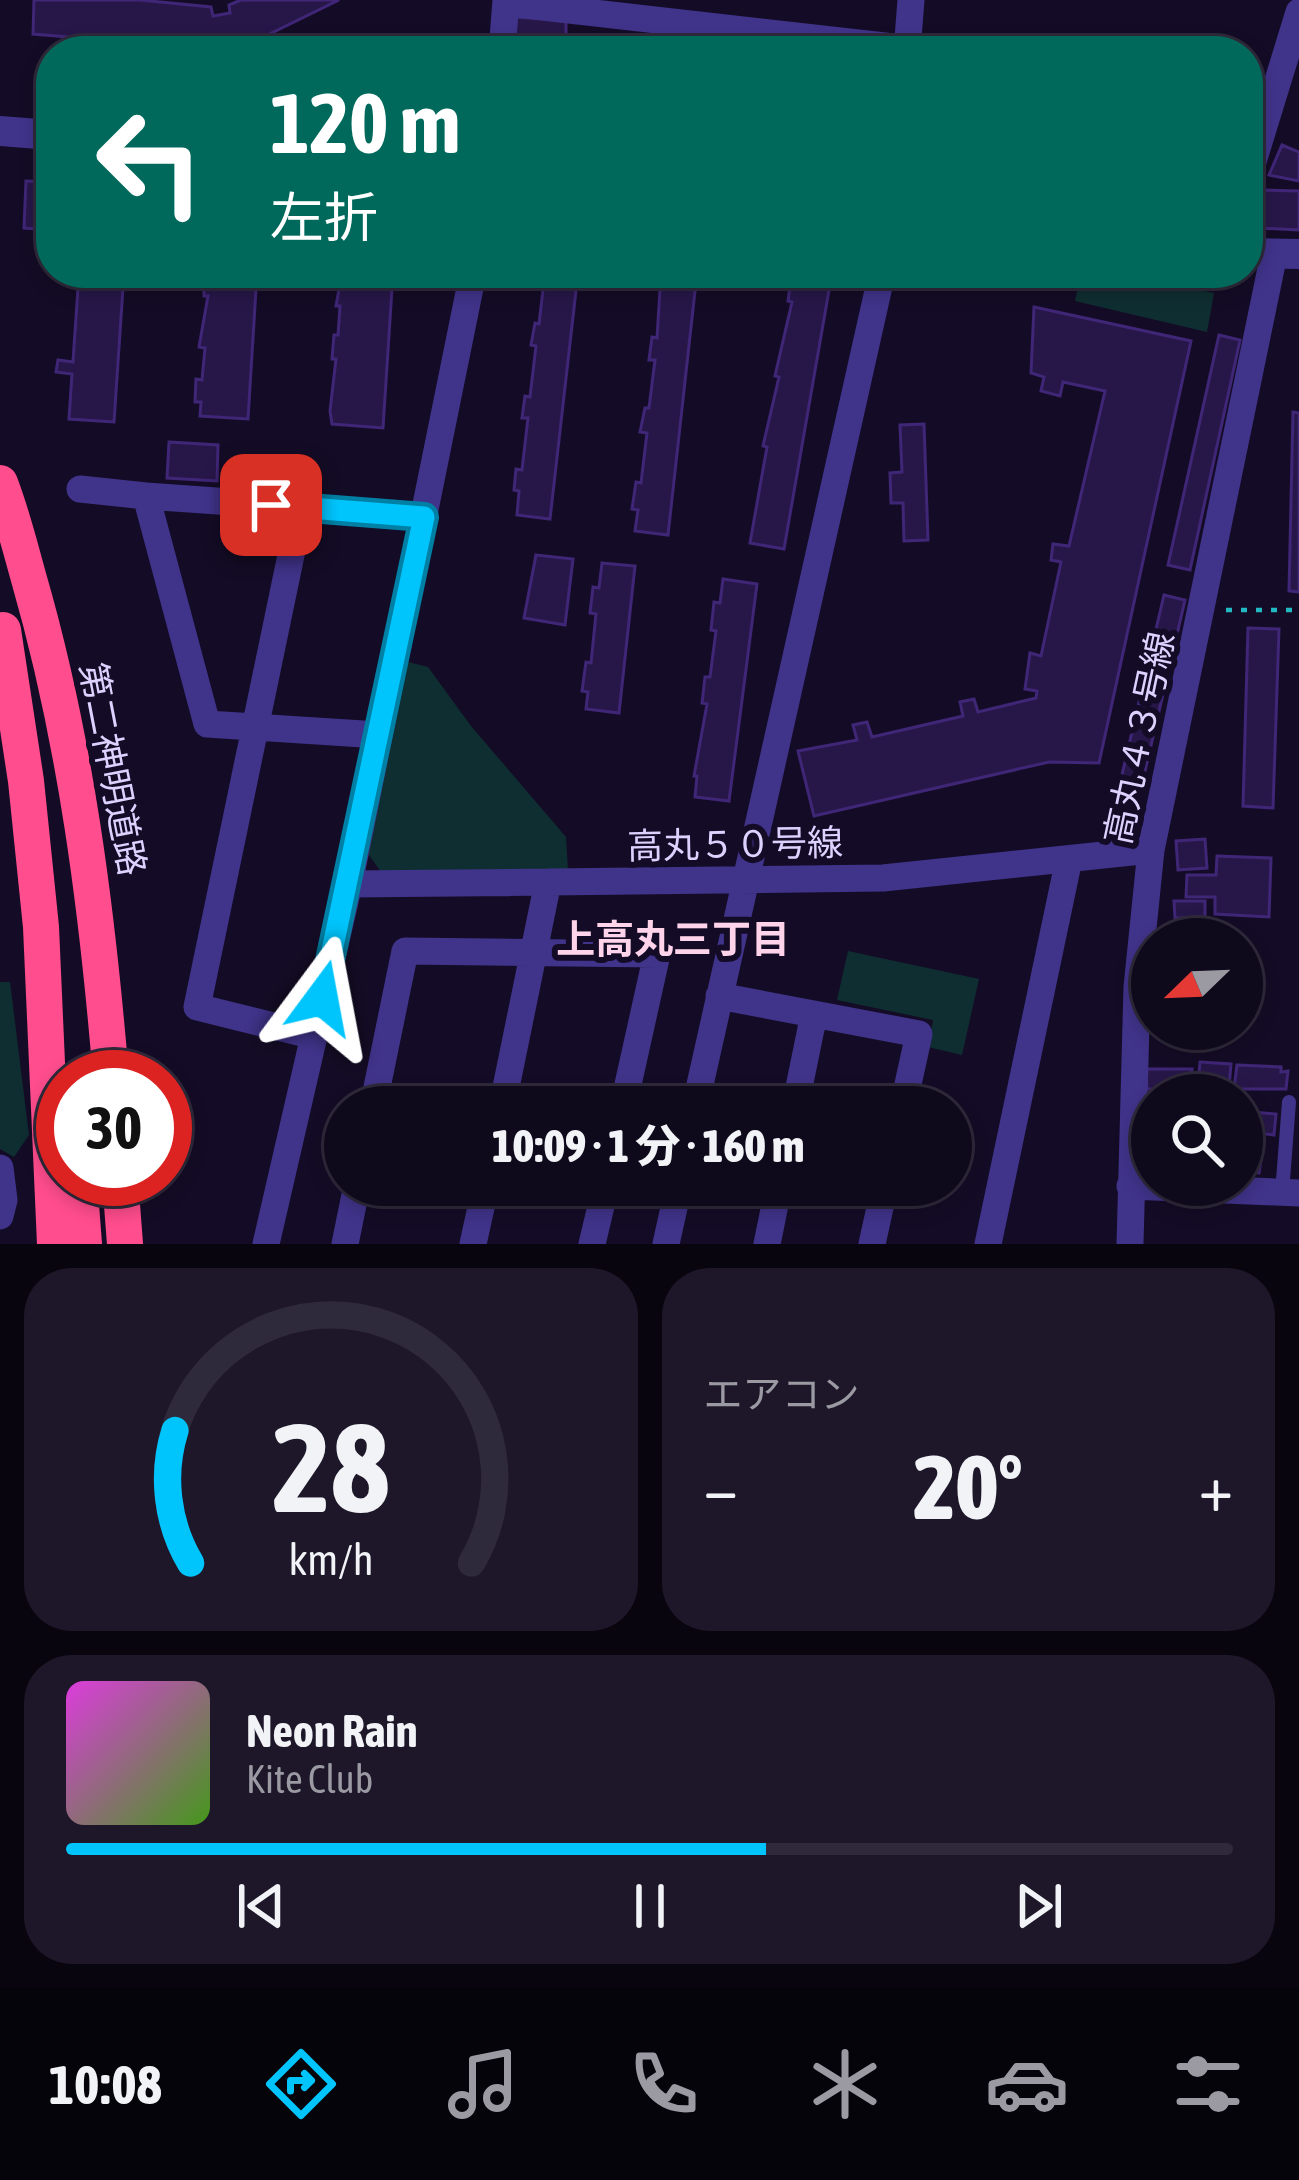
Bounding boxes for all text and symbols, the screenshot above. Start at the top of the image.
text: 120 m [270,75,460,171]
icon: left [72,84,228,240]
text: 左折 [270,187,378,248]
pin [220,454,322,556]
icon: arrive [238,472,304,538]
street label: 高丸４３号線 [1096,628,1182,848]
street label: 第二神明道路 [72,659,154,879]
street label: 高丸５０号線 [627,821,843,867]
district label: 上高丸三丁目 [556,917,790,961]
north arrow [1131,918,1263,1050]
map controls [1131,918,1263,1206]
position arrow [259,935,385,1061]
speed limit sign: 30 [36,1050,192,1206]
button: search [1131,1074,1263,1206]
text: 10:09 · 1 分 · 160 m [492,1120,804,1172]
text: エアコン [704,1372,860,1416]
text: 28 [272,1395,389,1538]
text: 20° [914,1435,1023,1538]
text: − [704,1449,738,1525]
text: + [1199,1449,1233,1525]
text: km/h [288,1534,373,1583]
text: Neon Rain [246,1705,418,1757]
text: Kite Club [246,1757,373,1801]
icon: previous [228,1873,294,1939]
icon: pause [617,1873,683,1939]
icon: next [1006,1873,1072,1939]
icon: directions [259,2042,343,2126]
icon: music [441,2042,525,2126]
icon: phone [622,2042,706,2126]
icon: climate [803,2042,887,2126]
icon: car [985,2042,1069,2126]
icon: filters [1166,2042,1250,2126]
text: 10:08 [49,2054,162,2115]

